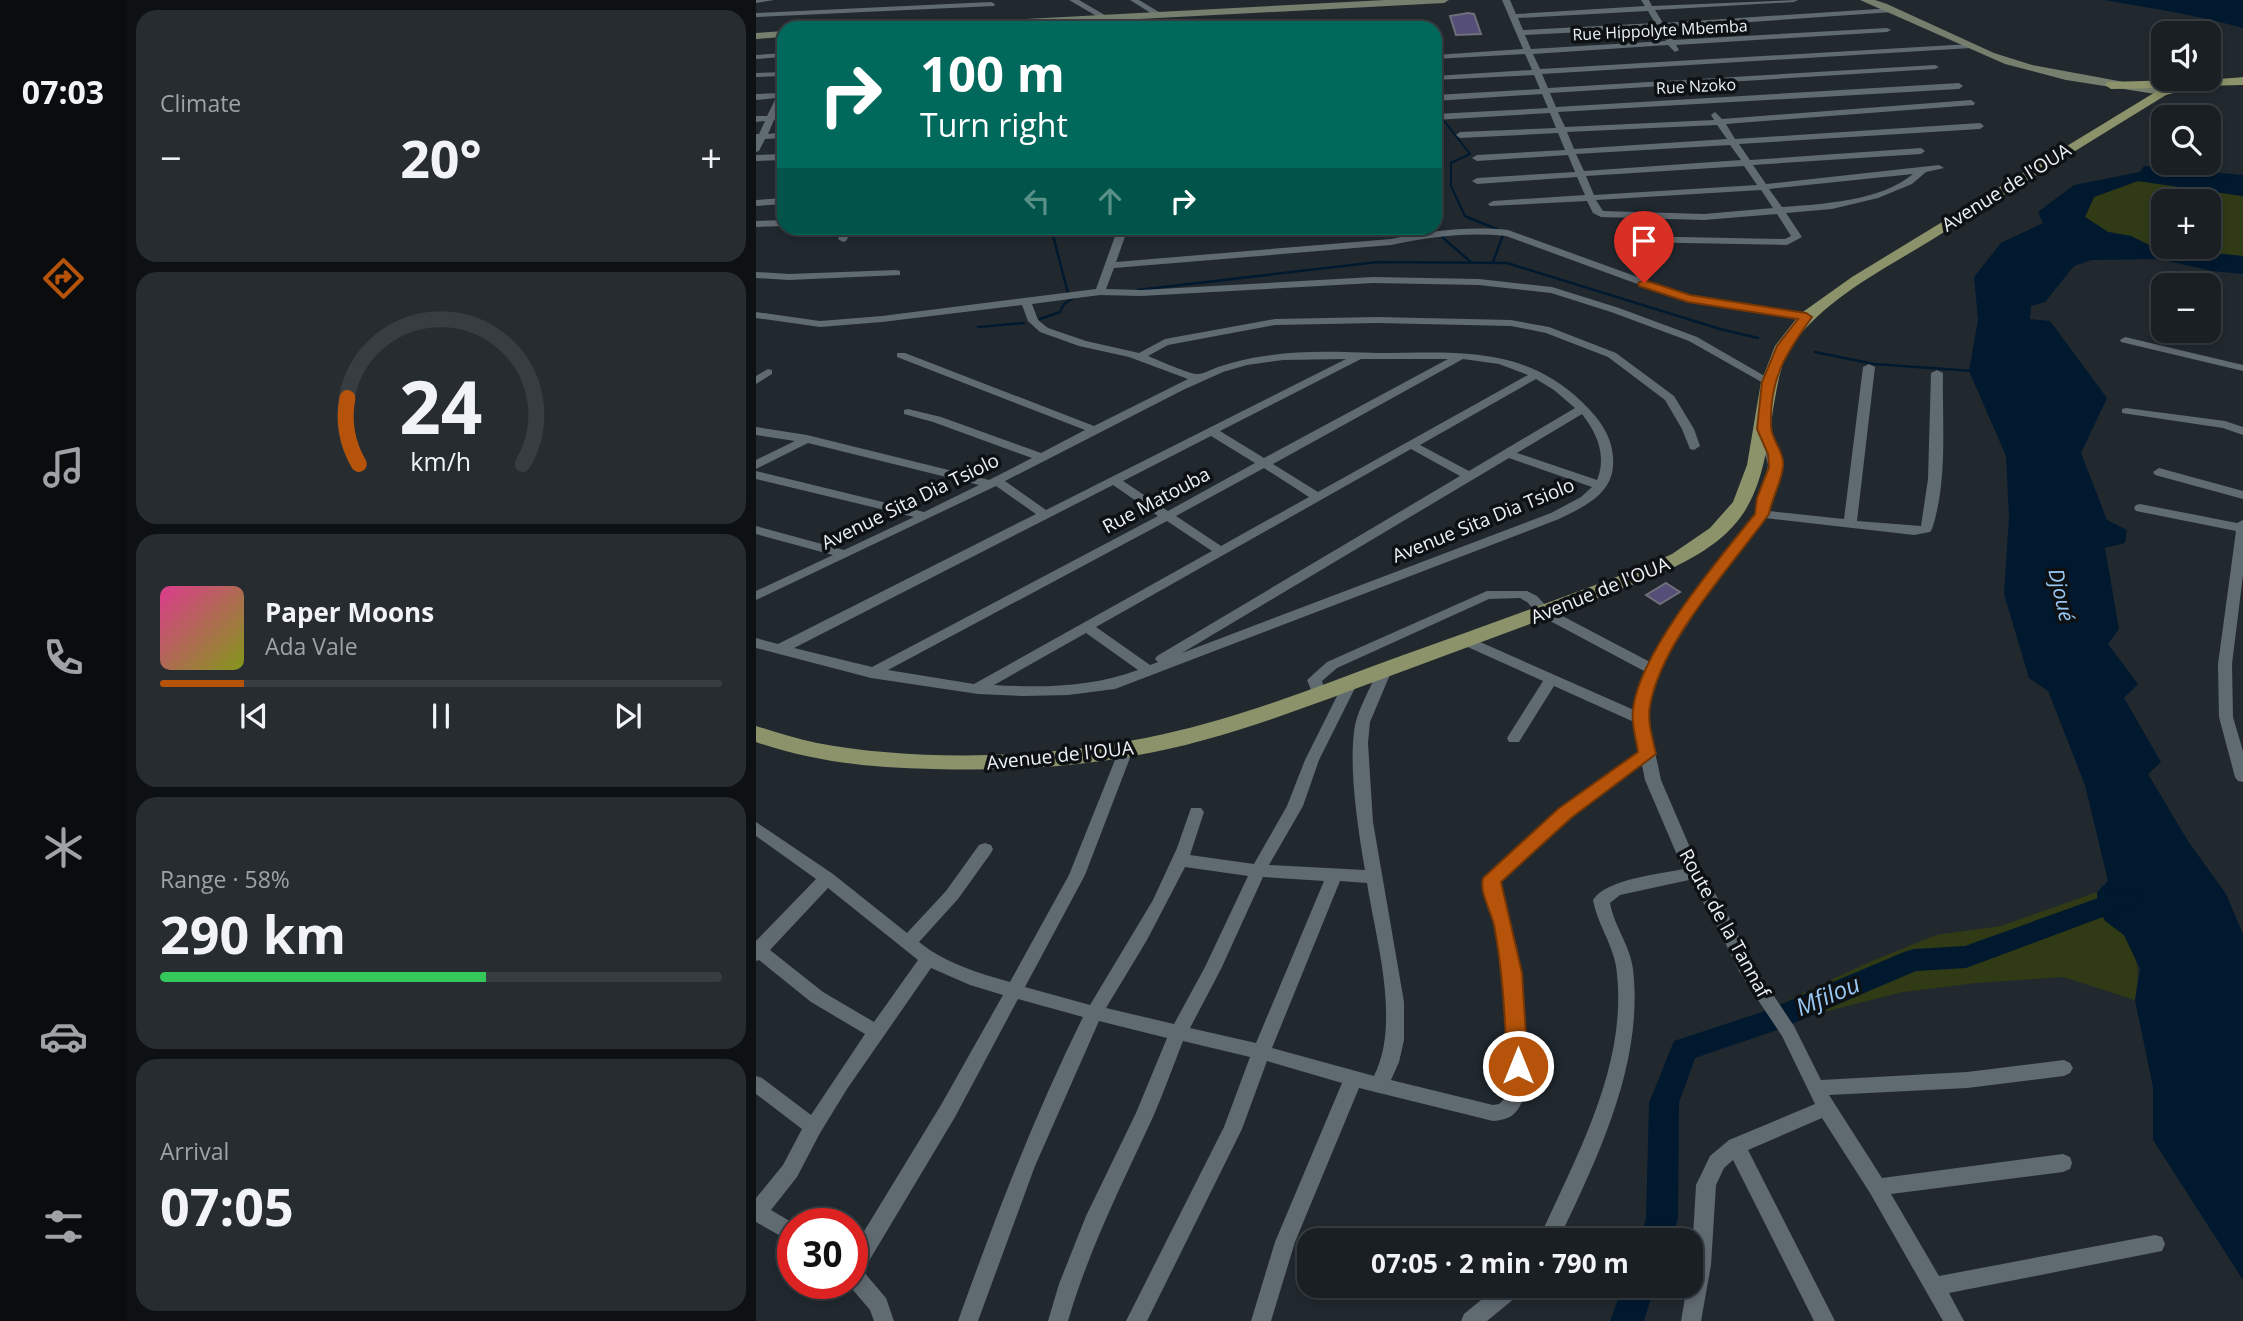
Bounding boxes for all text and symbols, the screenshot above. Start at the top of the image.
street label: Rue Hippolyte Mbemba [1572,14,1748,46]
map controls [2151,21,2221,343]
button: sound [2151,21,2221,91]
text: 100 m [920,40,1065,106]
icon: right [805,49,896,140]
text: 07:03 [22,70,104,113]
street label: Rue Nzoko [1655,73,1737,99]
text: Climate [160,87,241,119]
text: Turn right [920,103,1068,146]
button: search [2151,105,2221,175]
text: 20° [400,122,482,193]
text: − [160,131,182,183]
text: + [700,131,722,183]
street label: Avenue de l'OUA [1936,137,2076,237]
icon: left [1018,182,1056,220]
icon: ahead [1091,182,1129,220]
icon: right [1164,182,1202,220]
button: + [2151,189,2221,259]
pin [1614,211,1674,283]
icon: arrive [1625,222,1663,260]
icon: directions [39,254,88,303]
button: − [2151,273,2221,343]
text: 24 [399,357,483,456]
icon: music [39,443,88,492]
text: km/h [411,444,471,478]
street label: Avenue Sita Dia Tsiolo [817,447,1003,555]
street label: Rue Matouba [1098,461,1214,539]
street label: Avenue Sita Dia Tsiolo [1388,471,1578,569]
street label: Avenue de l'OUA [1527,550,1673,630]
water label: Djoué [2042,565,2082,625]
text: Paper Moons [265,594,434,630]
text: Ada Vale [265,630,358,662]
icon: phone [39,633,88,682]
icon: previous [235,697,273,735]
icon: pause [422,697,460,735]
icon: next [609,697,647,735]
street label: Avenue de l'OUA [985,734,1135,776]
icon: climate [39,823,88,872]
street label: Route de la Tannaf [1673,844,1777,1003]
text: Range · 58% [160,863,290,895]
text: 290 km [160,898,346,969]
water label: Mfilou [1790,966,1865,1023]
icon: car [39,1012,88,1061]
position arrow [1481,1029,1555,1103]
text: Arrival [160,1135,229,1167]
text: 07:05 [160,1170,294,1241]
icon: filters [39,1202,88,1251]
speed limit sign: 30 [777,1208,868,1299]
text: 07:05 · 2 min · 790 m [1371,1245,1629,1281]

